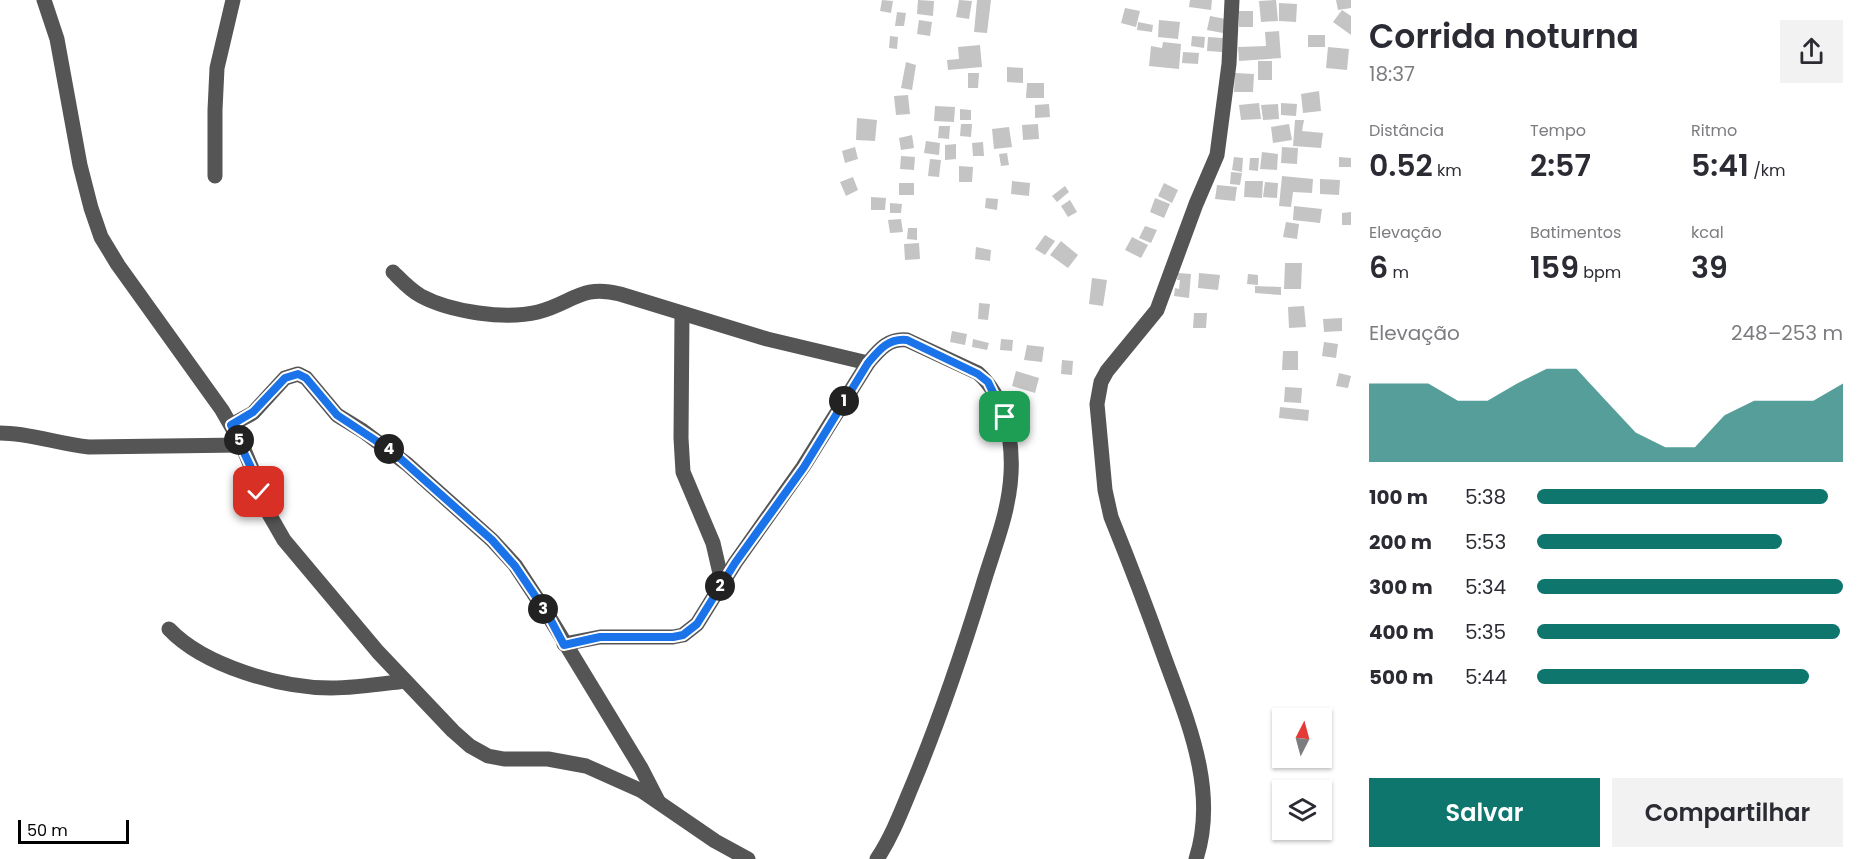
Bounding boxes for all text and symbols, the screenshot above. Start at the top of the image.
text: Corrida noturna [1369,13,1639,60]
button: share [1780,20,1843,83]
text: 18:37 [1369,60,1415,88]
text: Distância [1369,119,1444,142]
text: Tempo [1530,119,1586,142]
text: Ritmo [1691,119,1737,142]
text: 0.52 [1369,144,1433,187]
text: 2:57 [1530,144,1591,187]
text: 5:41 [1691,144,1749,187]
text: km [1433,159,1462,182]
text: /km [1749,159,1786,182]
text: Elevação [1369,221,1442,244]
text: Batimentos [1530,221,1621,244]
text: kcal [1691,221,1724,244]
text: 6 [1369,246,1388,289]
text: 159 [1530,246,1579,289]
text: 39 [1691,246,1728,289]
text: m [1388,261,1409,284]
text: bpm [1579,261,1621,284]
text: Elevação [1369,319,1460,347]
text: 248–253 m [1731,319,1843,347]
pin: 1 [829,386,859,416]
text: 1 [841,389,847,412]
pin [979,391,1030,442]
icon: arrive [988,400,1021,433]
pin: 5 [224,425,254,455]
text: 5 [234,428,244,451]
pin: 4 [374,434,404,464]
text: 4 [384,437,394,460]
pin [233,466,284,517]
icon: check [242,475,275,508]
text: 100 m [1369,483,1428,511]
text: 5:38 [1465,483,1506,511]
text: 200 m [1369,528,1432,556]
text: 5:53 [1465,528,1506,556]
pin: 2 [705,571,735,601]
text: 300 m [1369,573,1433,601]
text: 5:34 [1465,573,1506,601]
text: 2 [715,574,725,597]
pin: 3 [528,594,558,624]
text: 3 [538,597,548,620]
text: 400 m [1369,618,1434,646]
text: 5:35 [1465,618,1506,646]
text: 500 m [1369,663,1434,691]
text: 5:44 [1465,663,1507,691]
north arrow [1272,708,1332,768]
map controls [1272,708,1332,840]
button: Salvar [1369,778,1600,847]
button: Compartilhar [1612,778,1843,847]
button: layers [1272,780,1332,840]
scale bar [18,817,129,844]
text: 50 m [27,819,68,842]

